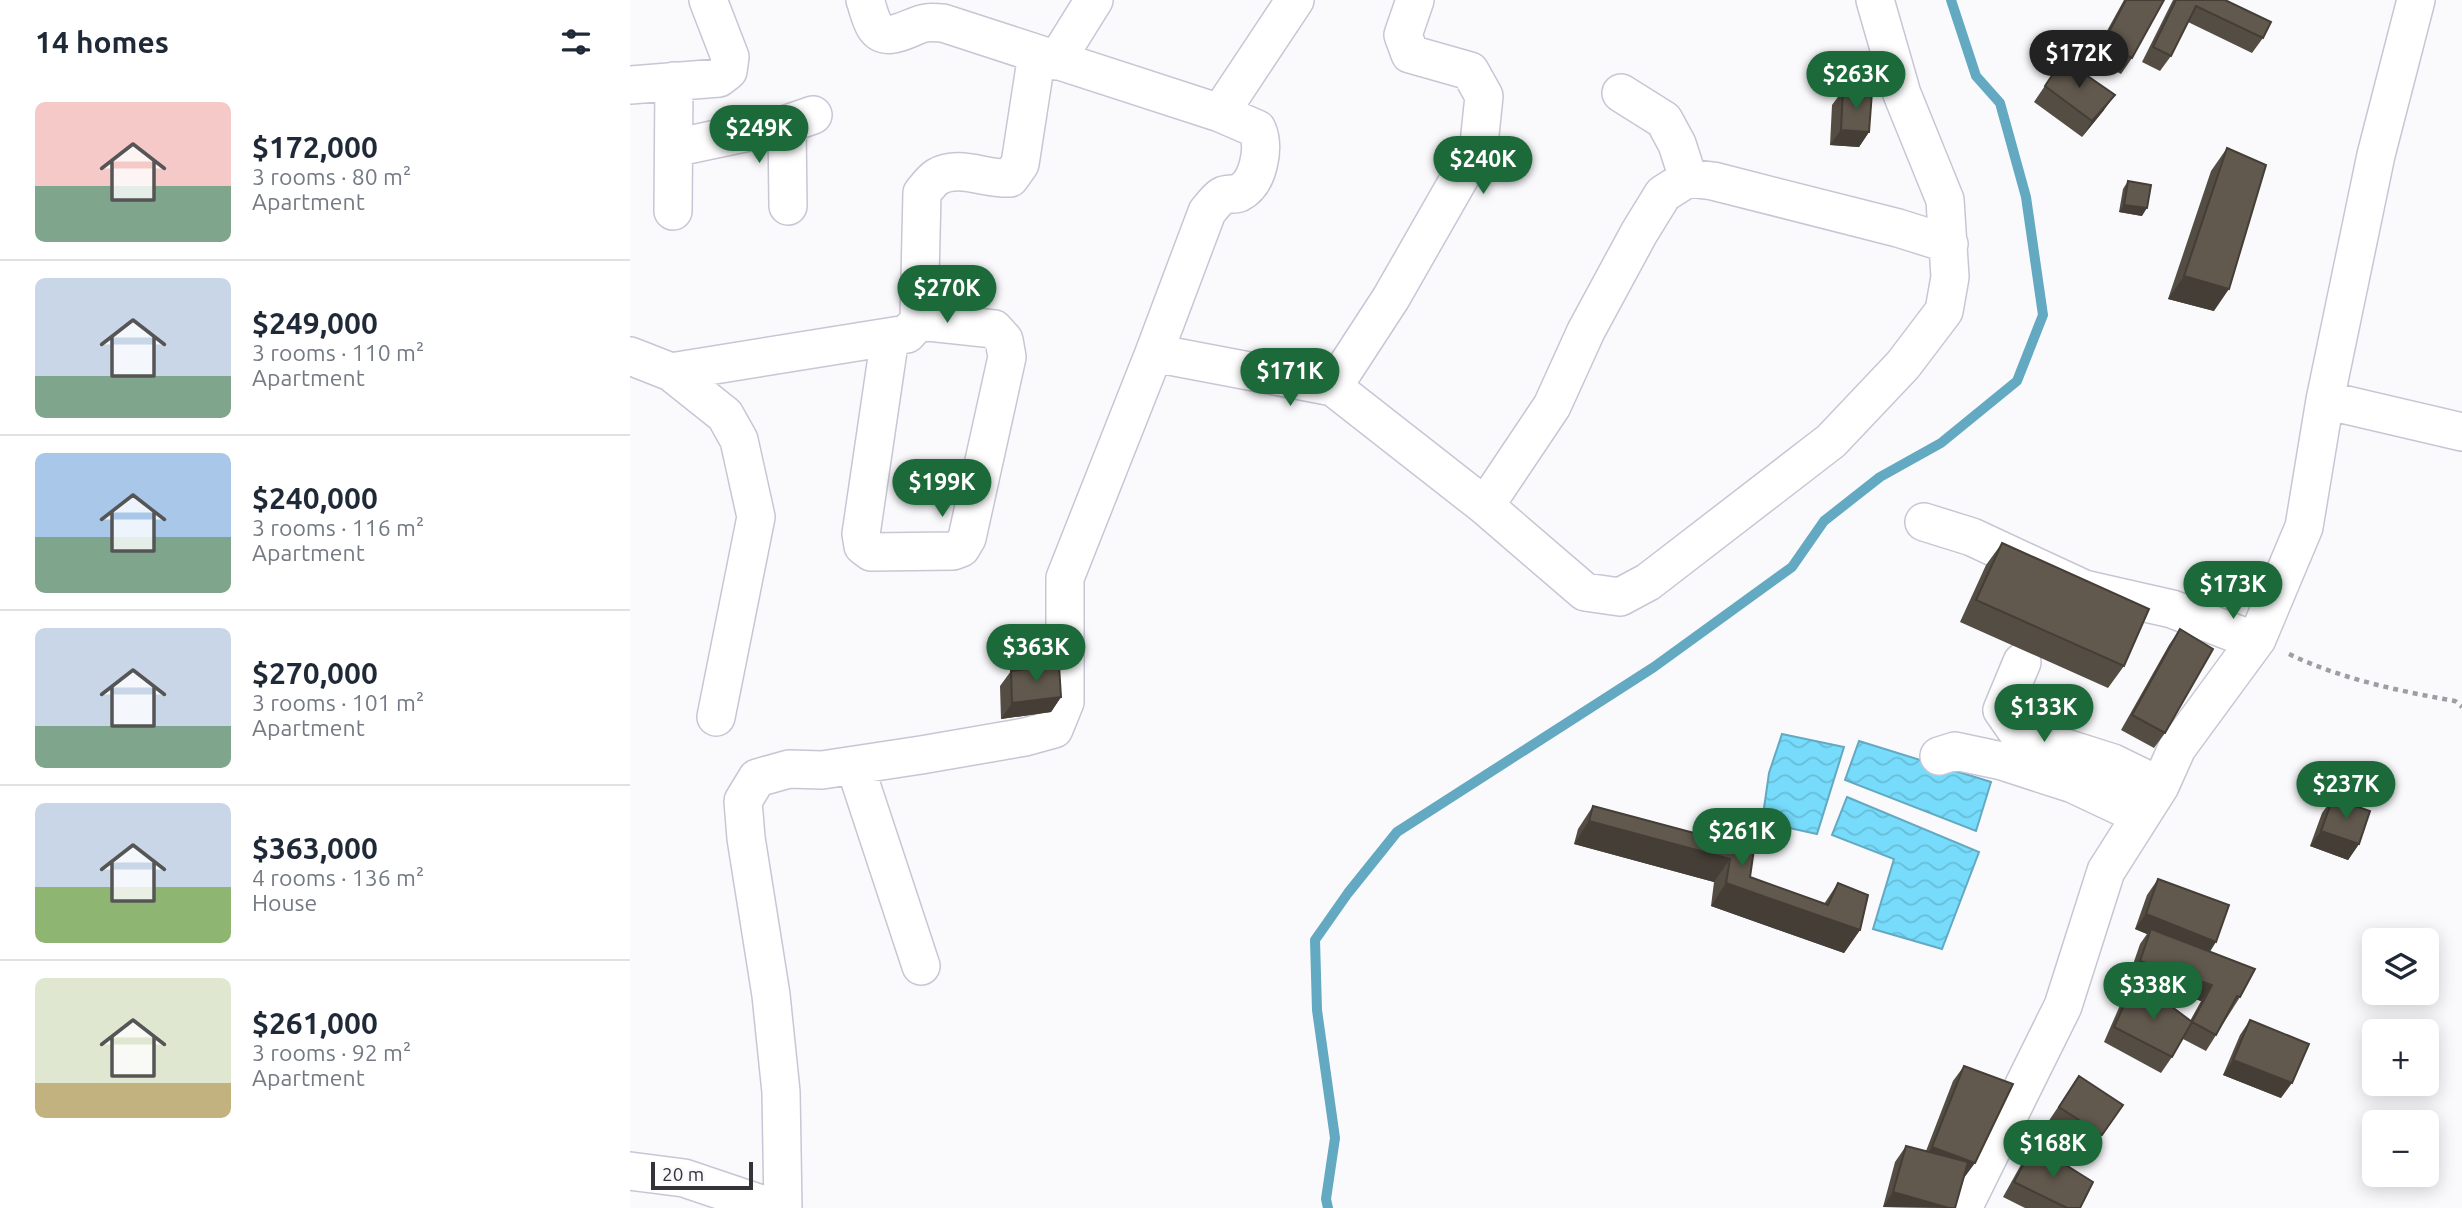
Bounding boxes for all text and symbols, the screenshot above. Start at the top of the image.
icon: filters [557,23,595,61]
text: 14 homes [35,25,169,59]
pin: $172K [2030,31,2128,90]
text: $172K [2045,40,2113,65]
pin: $263K [1807,52,1905,111]
text: $263K [1822,61,1890,86]
pin: $249K [710,106,808,165]
text: $249K [725,115,793,140]
icon: home [91,130,175,214]
text: $172,000 [252,130,378,164]
pin: $240K [1434,136,1532,196]
text: $240K [1449,146,1517,171]
text: 3 rooms · 80 m² [252,164,411,189]
text: Apartment [252,189,365,214]
pin: $270K [898,266,996,325]
text: $270K [913,275,981,300]
icon: home [91,306,175,390]
text: $249,000 [252,306,378,340]
text: 3 rooms · 110 m² [252,340,424,365]
pin: $171K [1241,348,1339,408]
text: $171K [1256,358,1324,383]
text: Apartment [252,365,365,390]
pin: $199K [893,460,991,519]
text: $199K [908,469,976,494]
icon: home [91,481,175,565]
text: $240,000 [252,481,378,515]
text: 3 rooms · 116 m² [252,515,424,540]
text: Apartment [252,540,365,565]
pin: $173K [2184,562,2282,621]
text: $173K [2199,571,2267,596]
pin: $363K [987,624,1085,684]
text: $363K [1002,634,1070,659]
icon: home [91,656,175,740]
text: $270,000 [252,656,378,690]
pin: $133K [1995,684,2093,744]
text: 3 rooms · 101 m² [252,690,424,715]
text: $133K [2010,694,2078,719]
text: Apartment [252,715,365,740]
pin: $237K [2297,762,2395,821]
text: $237K [2312,771,2380,796]
pin: $261K [1693,808,1791,868]
text: $261K [1708,818,1776,843]
icon: home [91,831,175,915]
text: $363,000 [252,831,378,865]
text: 4 rooms · 136 m² [252,865,424,890]
text: House [252,890,317,915]
map controls [2362,928,2439,1187]
button: layers [2362,928,2439,1005]
pin: $338K [2104,962,2202,1022]
text: $338K [2119,972,2187,997]
icon: home [91,1006,175,1090]
text: $261,000 [252,1006,378,1040]
button: + [2362,1019,2439,1096]
text: 3 rooms · 92 m² [252,1040,411,1065]
text: Apartment [252,1065,365,1090]
button: − [2362,1110,2439,1187]
pin: $168K [2004,1120,2102,1180]
text: $168K [2019,1130,2087,1155]
scale bar [651,1159,752,1191]
text: 20 m [662,1163,704,1185]

